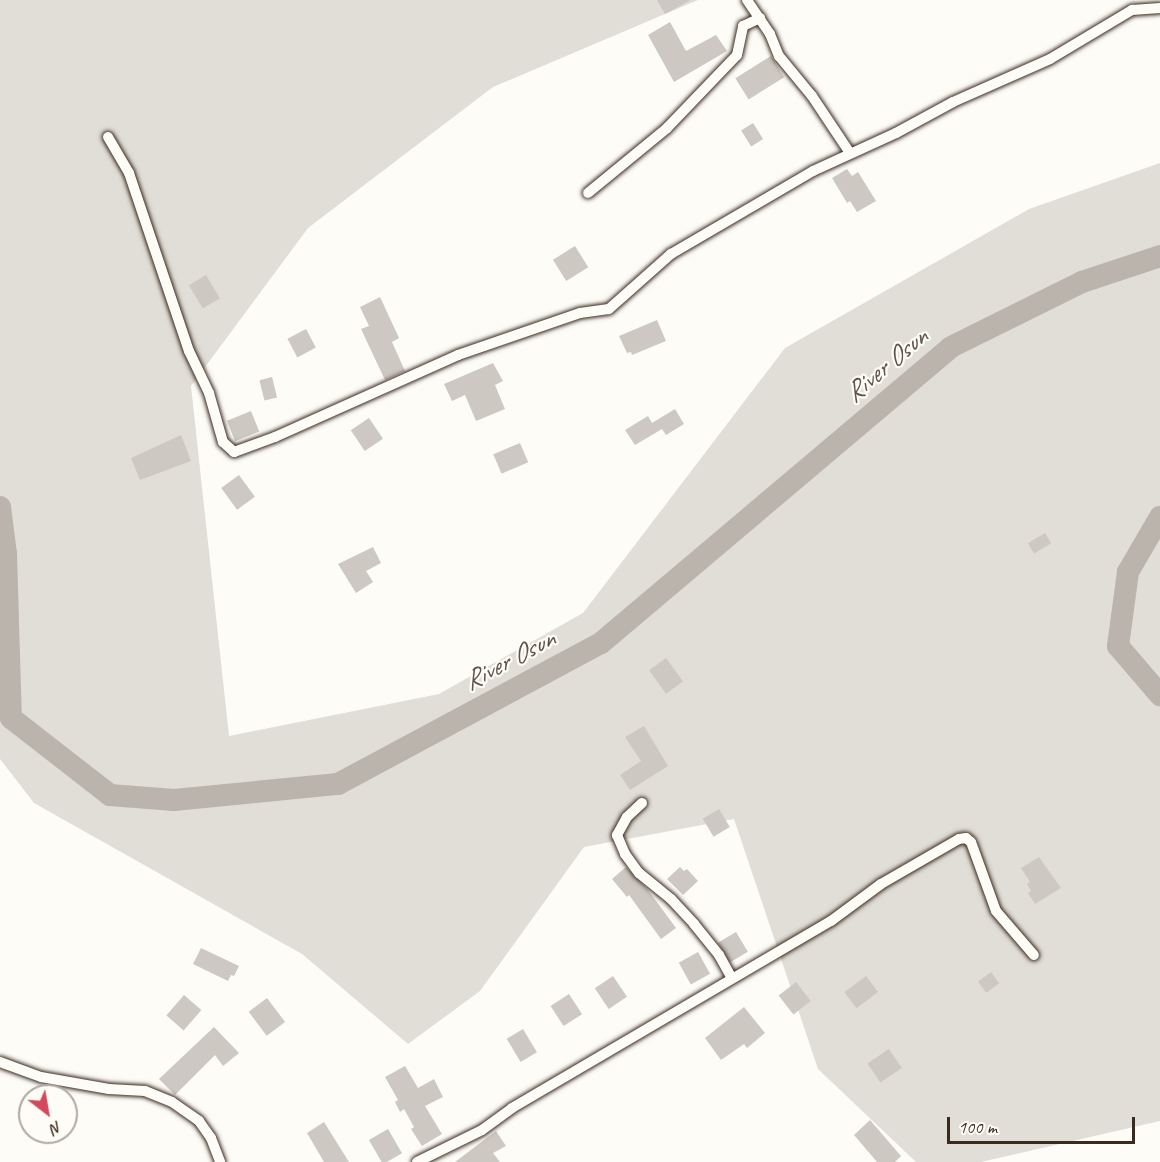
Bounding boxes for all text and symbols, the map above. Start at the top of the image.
water label: River Osun [838,321,934,409]
water label: River Osun [458,623,560,697]
north arrow [18,1084,78,1144]
scale bar [950,1105,1138,1143]
text: 100 m [958,1116,997,1138]
text: N [47,1117,66,1139]

